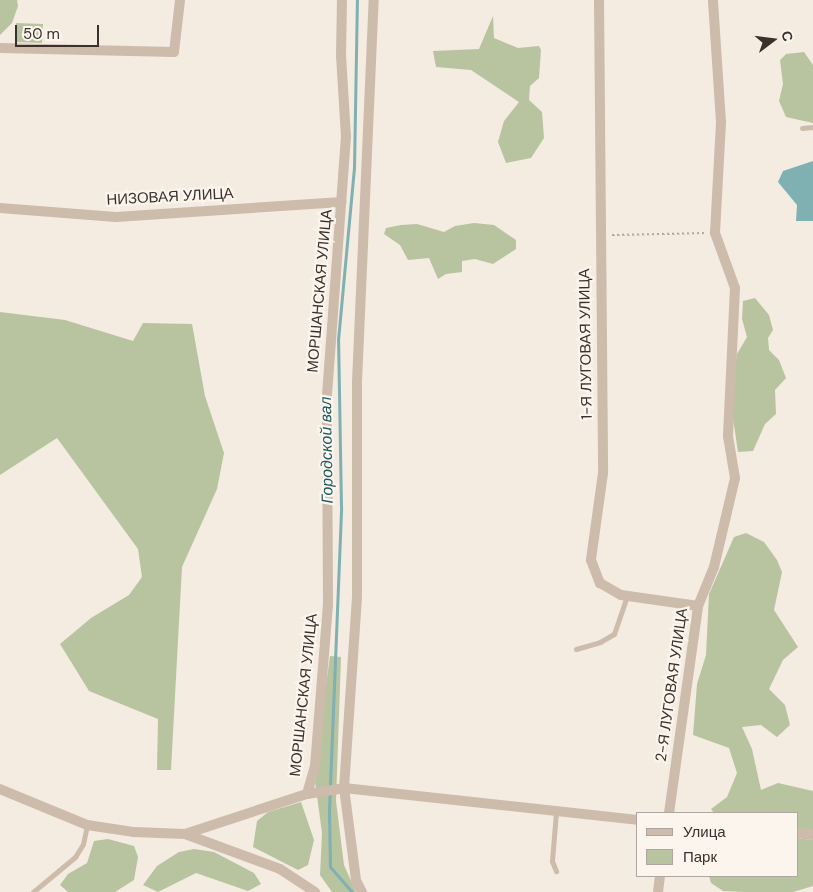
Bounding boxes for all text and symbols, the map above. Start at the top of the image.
scale bar [18,15,101,47]
north arrow [748,15,798,65]
text: 50 m [23,24,60,44]
text: С [777,29,797,43]
street label: НИЗОВАЯ УЛИЦА [106,185,234,209]
street label: МОРШАНСКАЯ УЛИЦА [304,209,336,373]
street label: 1-Я ЛУГОВАЯ УЛИЦА [576,268,596,420]
water label: Городской вал [316,396,338,504]
street label: 2-Я ЛУГОВАЯ УЛИЦА [652,607,692,763]
street label: МОРШАНСКАЯ УЛИЦА [286,613,322,777]
legend [636,812,798,877]
text: Улица [683,822,726,842]
text: Парк [683,847,717,867]

